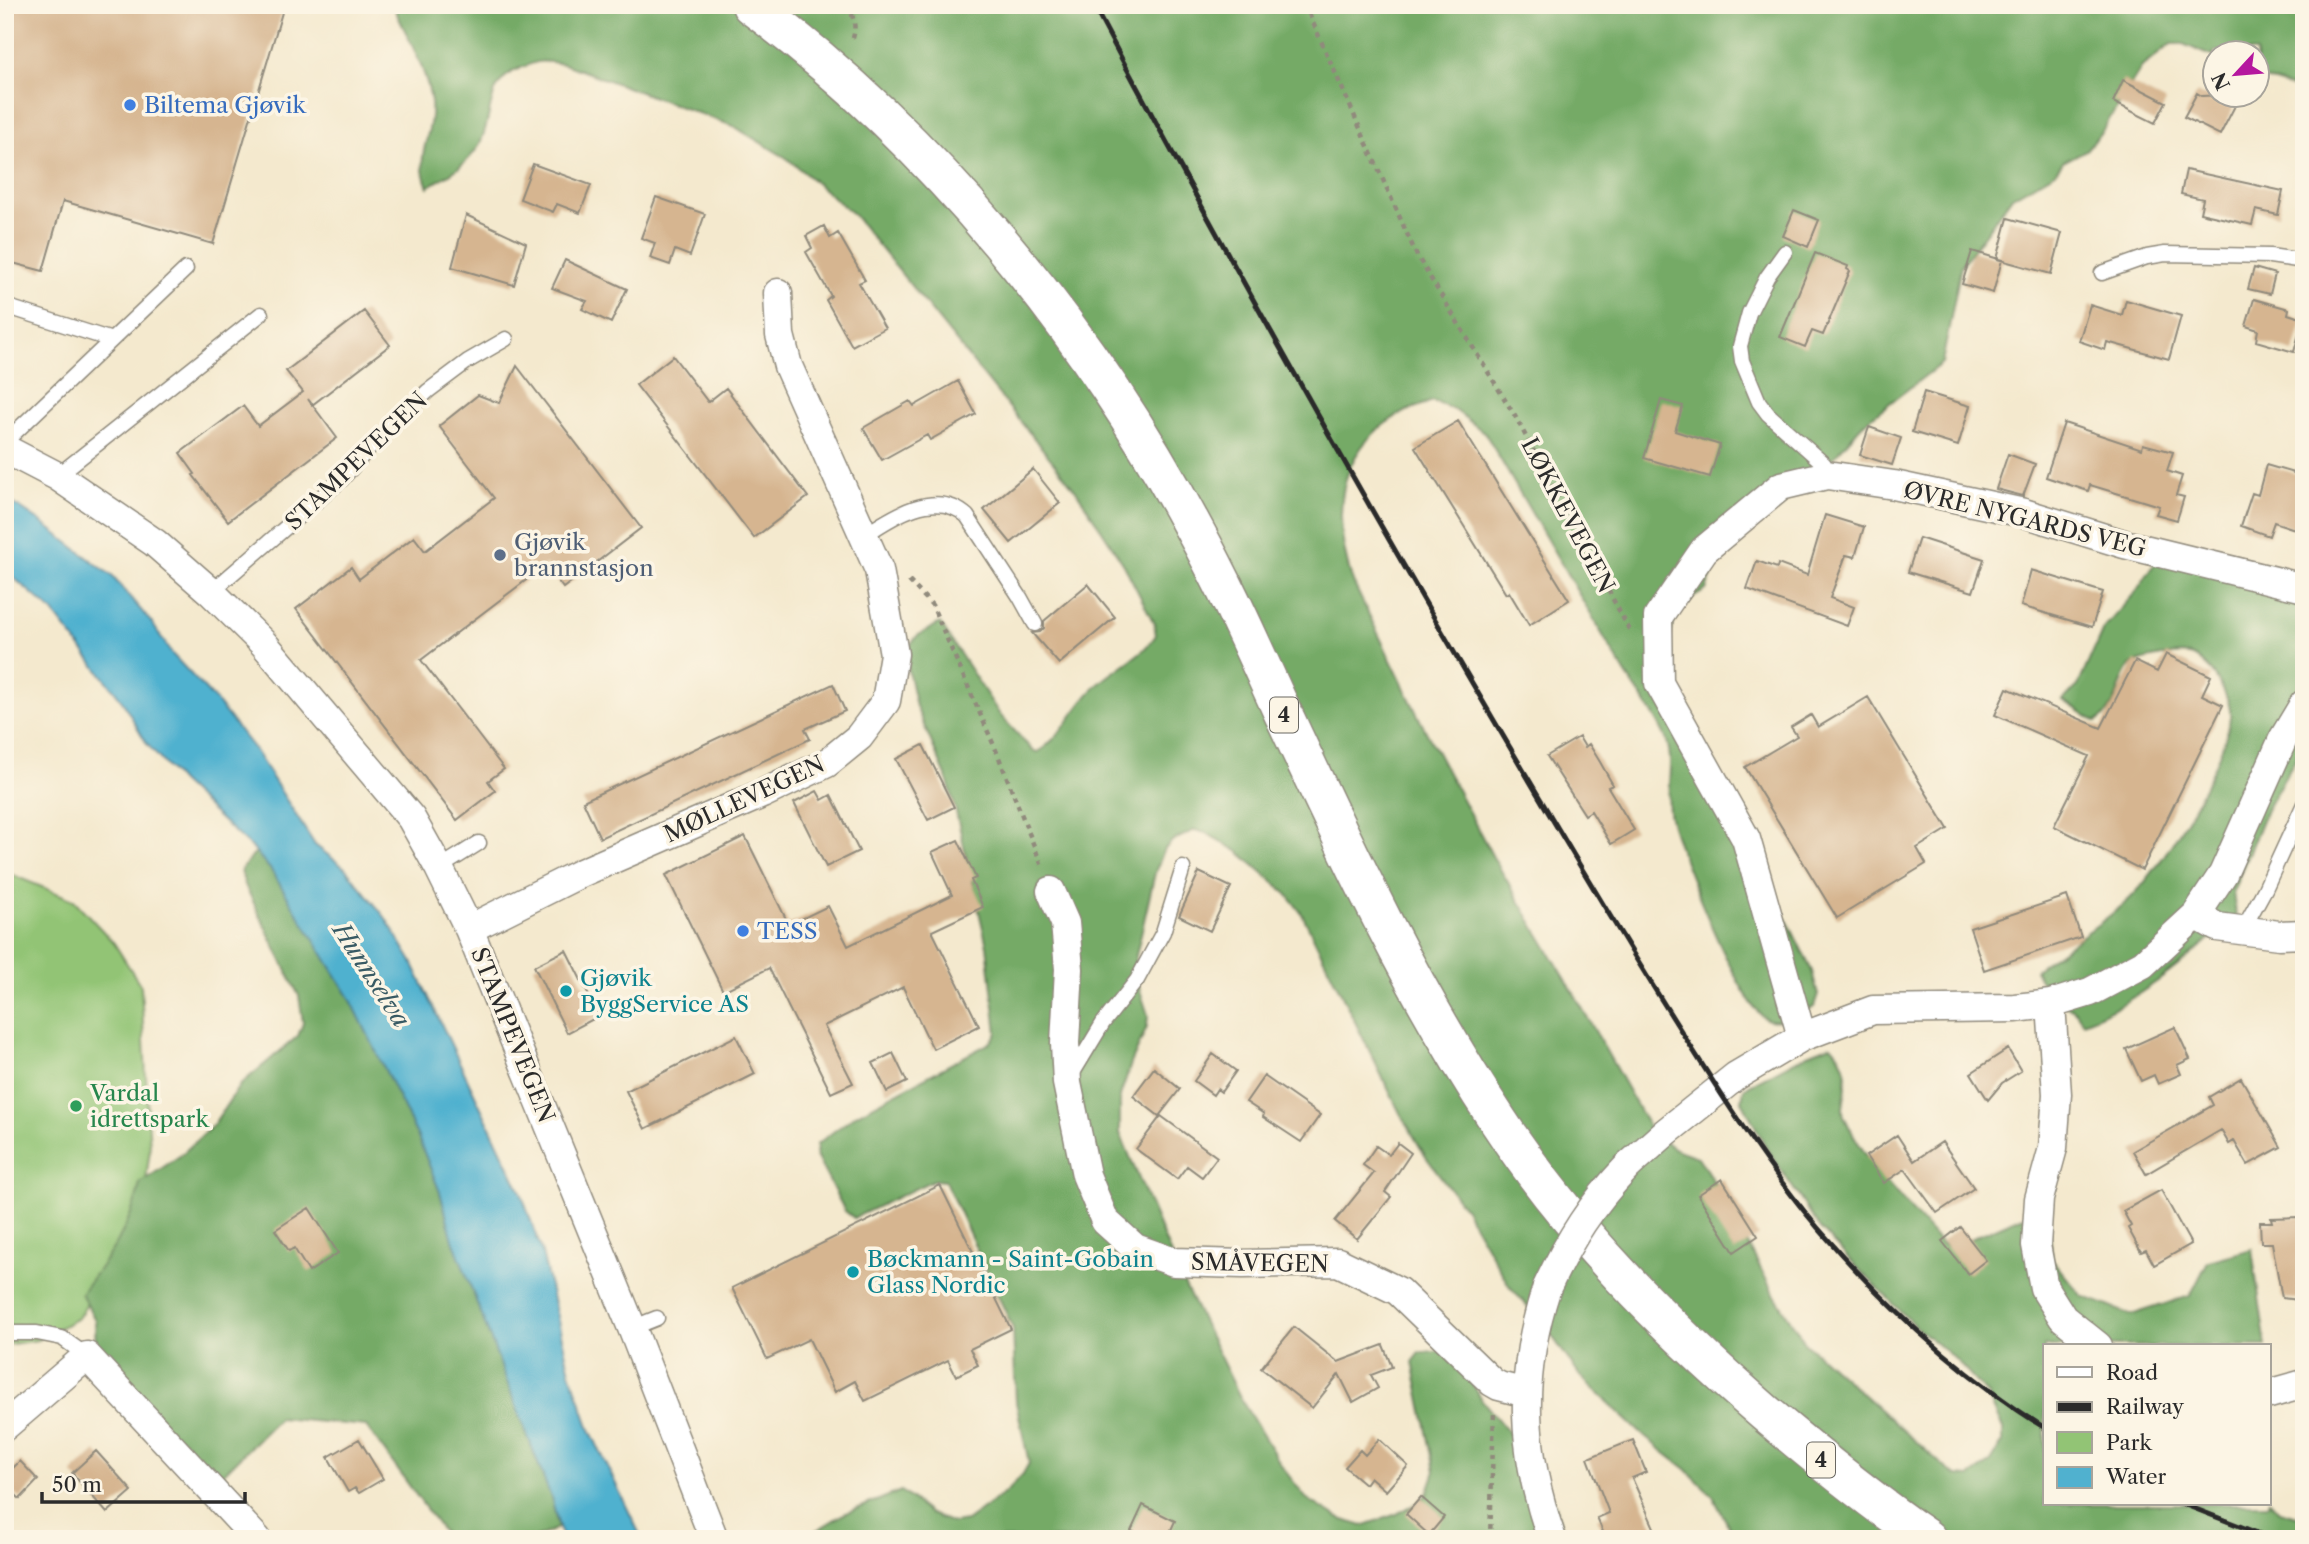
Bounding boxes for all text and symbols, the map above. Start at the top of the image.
north arrow [2200,38,2270,108]
text: N [2207,69,2235,94]
place label: Biltema Gjøvik [144,91,308,119]
marker: Biltema Gjøvik [122,97,138,113]
street label: STAMPEVEGEN [279,386,433,536]
street label: LØKKEVEGEN [1515,433,1621,597]
street label: ØVRE NYGARDS VEG [1901,475,2149,563]
place label: Gjøvik brannstasjon [514,528,654,582]
marker: Gjøvik brannstasjon [492,547,508,563]
road number: 4 [1270,698,1298,732]
street label: MØLLEVEGEN [659,750,829,848]
water label: Hunnselva [326,915,416,1033]
place label: TESS [757,917,818,945]
marker: TESS [735,923,751,939]
street label: STAMPEVEGEN [465,943,561,1127]
place label: Gjøvik ByggService AS [580,964,749,1018]
marker: Gjøvik ByggService AS [558,983,574,999]
place label: Vardal idrettspark [89,1079,211,1133]
marker: Vardal idrettspark [68,1098,84,1114]
place label: Bøckmann - Saint-Gobain Glass Nordic [867,1245,1154,1299]
street label: SMÅVEGEN [1191,1248,1329,1278]
marker: Bøckmann - Saint-Gobain Glass Nordic [845,1264,861,1280]
legend [2043,1344,2270,1506]
text: Road [2106,1360,2158,1385]
text: Railway [2106,1394,2184,1419]
text: Park [2106,1430,2152,1455]
road number: 4 [1807,1442,1835,1478]
scale bar [42,1460,245,1504]
text: Water [2105,1464,2166,1489]
text: 50 m [52,1472,102,1497]

